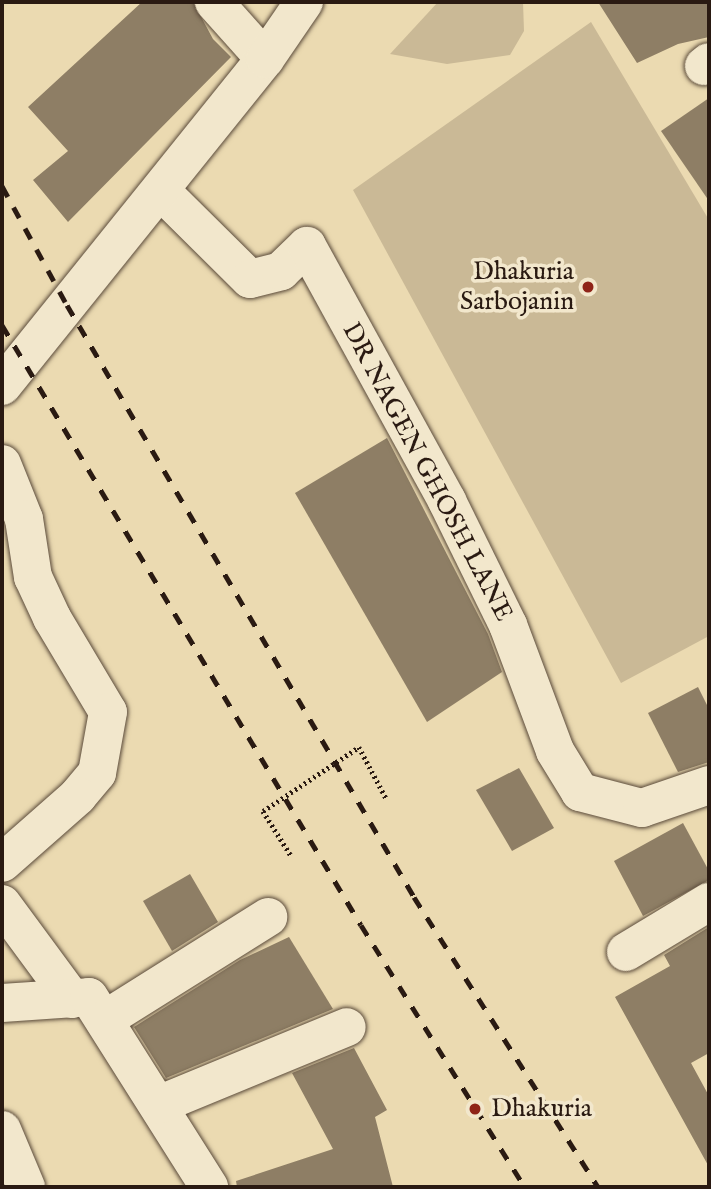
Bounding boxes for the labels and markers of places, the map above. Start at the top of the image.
place label: Dhakuria Sarbojanin [460,256,574,318]
marker: Dhakuria Sarbojanin [580,279,596,295]
place label: Dhakuria [491,1093,592,1125]
marker: Dhakuria [465,1099,485,1119]

